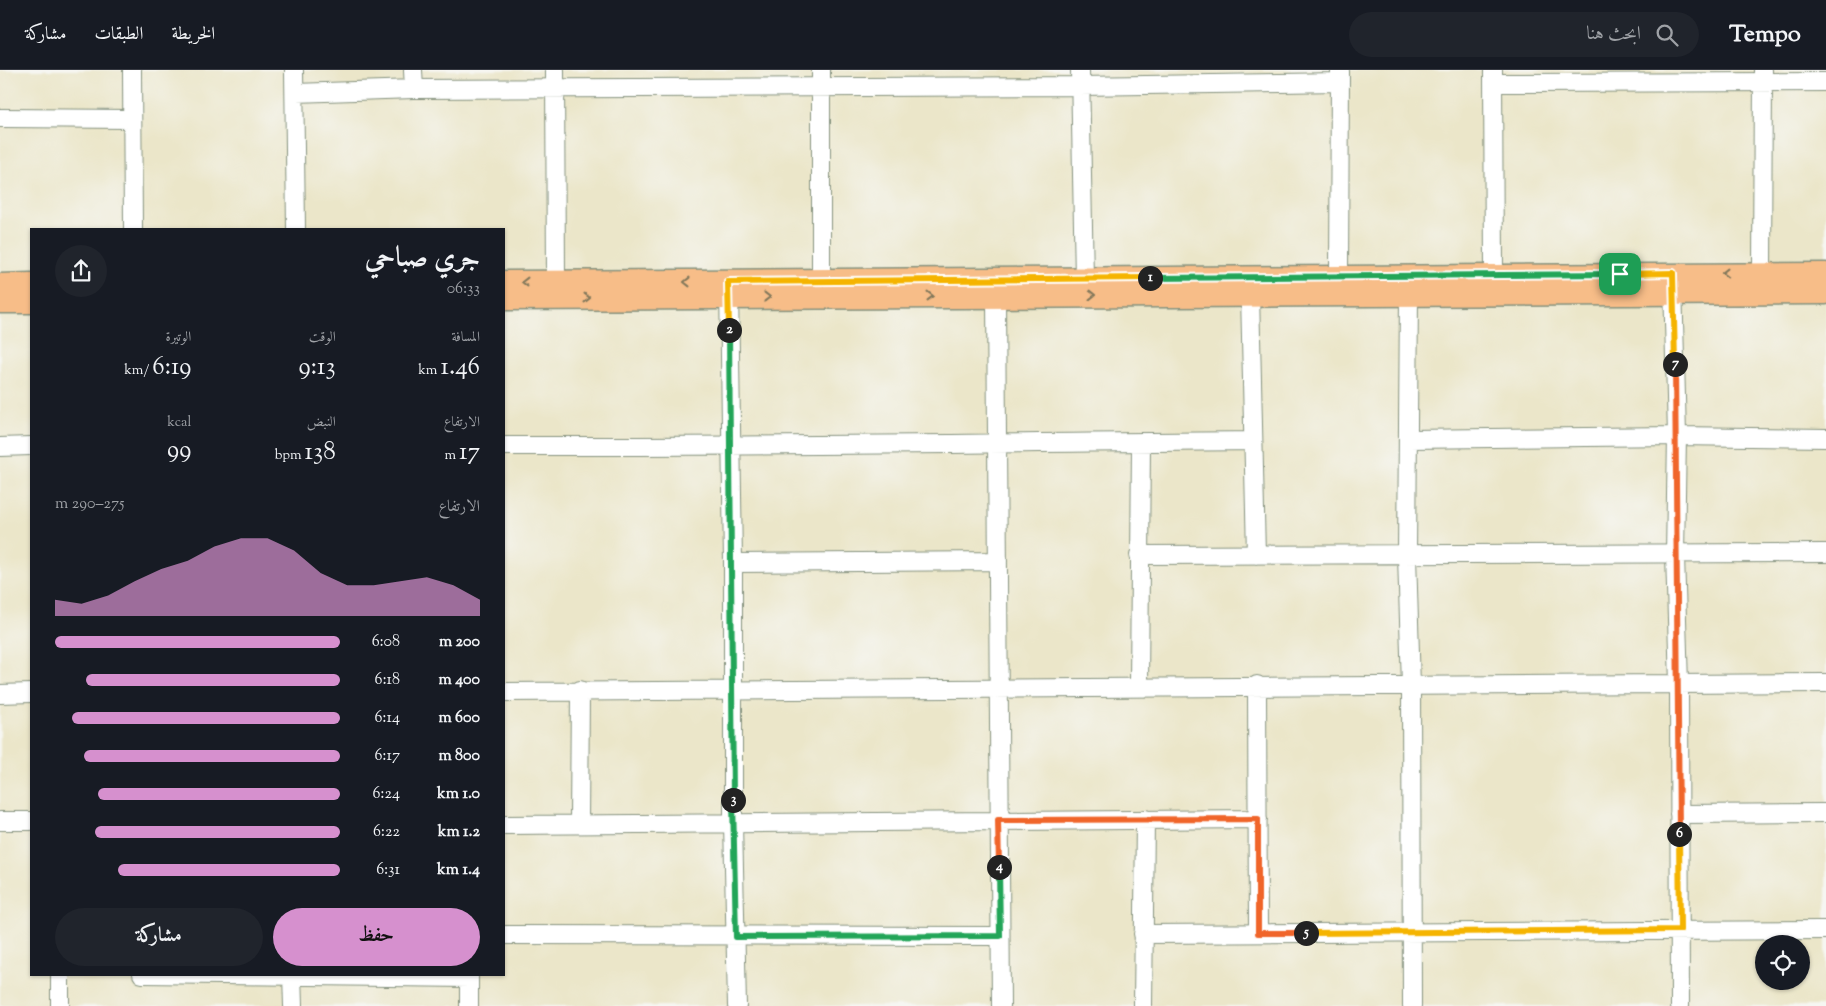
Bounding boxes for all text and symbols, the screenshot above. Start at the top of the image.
search box [1349,12,1699,57]
text: Tempo [1729,18,1801,52]
text: ابحث هنا [1586,21,1641,48]
icon: search [1653,21,1681,49]
text: مشاركة [25,22,66,48]
text: الطبقات [94,22,143,48]
text: الخريطة [171,22,215,48]
text: جري صباحي [365,239,480,279]
button: share [55,245,107,297]
pin [1599,253,1641,295]
icon: arrive [1606,260,1634,288]
pin: 1 [1138,266,1162,290]
text: 1 [1148,268,1153,288]
one-way arrow [1721,268,1728,278]
one-way arrow [521,277,528,287]
one-way arrow [683,277,691,287]
text: 06:33 [447,278,480,301]
one-way arrow [1089,290,1097,300]
one-way arrow [926,291,934,301]
one-way arrow [764,292,772,302]
one-way arrow [584,293,592,303]
pin: 2 [716,318,742,342]
text: 2 [726,320,733,340]
text: الوتيرة [166,328,191,348]
text: الوقت [309,328,336,348]
text: المسافة [451,328,480,348]
text: 6:19 [152,350,191,386]
text: 9:13 [298,350,336,386]
text: 1.46 [440,350,480,386]
pin: 7 [1662,352,1688,376]
text: 7 [1672,354,1679,374]
text: /km [124,361,152,381]
text: km [418,361,440,381]
text: kcal [167,413,191,433]
text: النبض [307,413,336,433]
text: الارتفاع [444,413,480,433]
text: 99 [167,433,191,469]
text: 138 [305,435,336,471]
text: 17 [459,435,480,471]
text: bpm [275,446,305,466]
text: m [444,446,459,466]
text: 275–290 m [55,493,124,516]
text: الارتفاع [438,496,480,519]
text: 6:08 [372,631,400,654]
text: 200 m [439,631,480,654]
text: 6:18 [375,669,400,692]
text: 400 m [438,669,480,692]
text: 6:14 [375,707,400,730]
text: 600 m [438,707,480,730]
text: 6:17 [375,745,400,768]
text: 800 m [438,745,480,768]
text: 6:24 [372,783,400,806]
text: 1.0 km [437,783,480,806]
pin: 3 [720,788,746,812]
text: 3 [731,790,736,810]
text: 6:22 [373,821,400,844]
text: 1.2 km [438,821,480,844]
pin: 6 [1666,822,1692,846]
text: 6 [1676,824,1683,844]
pin: 4 [986,854,1012,880]
text: 4 [996,857,1003,877]
text: 6:31 [376,859,400,882]
text: 1.4 km [437,859,480,882]
button: مشاركة [55,908,263,966]
button: حفظ [273,908,480,966]
pin: 5 [1294,920,1318,946]
text: 5 [1304,923,1309,943]
map controls [1755,935,1810,990]
button: locate [1755,935,1810,990]

